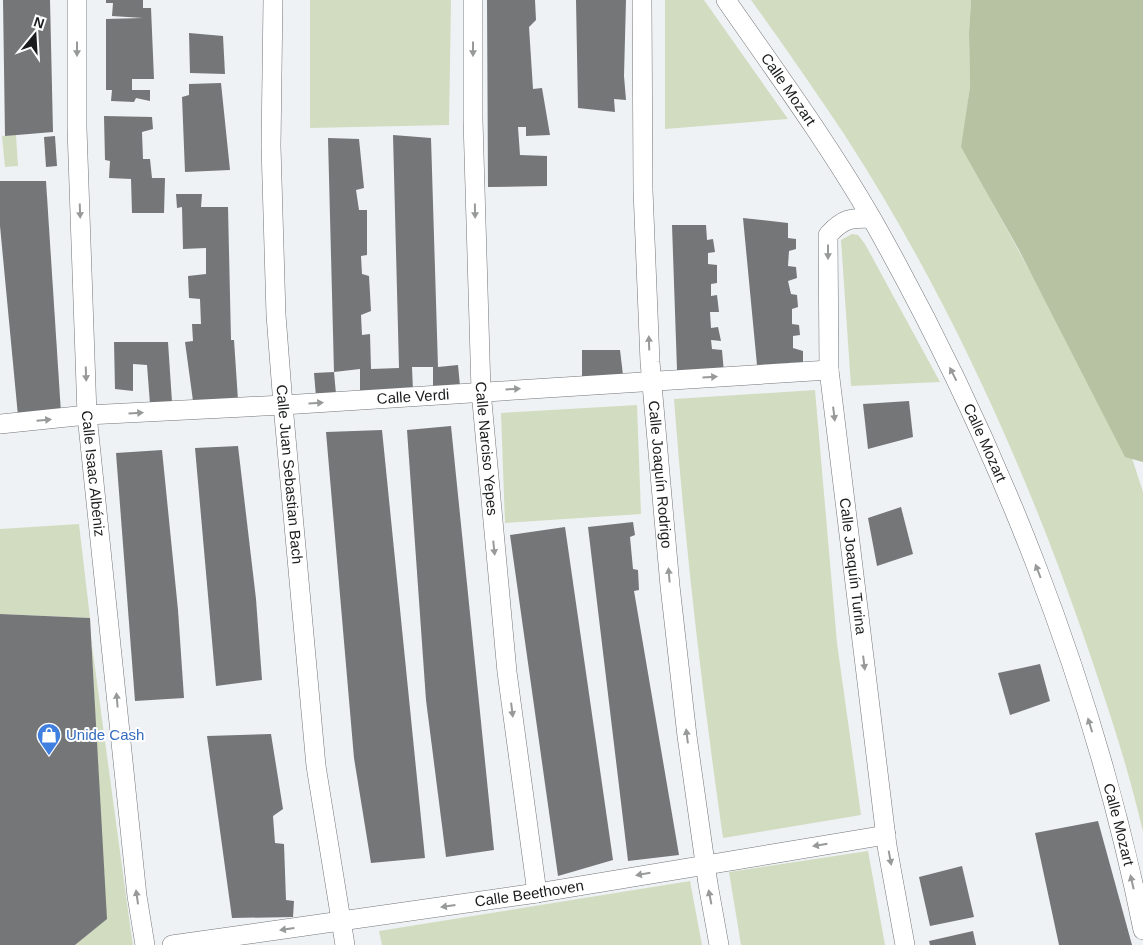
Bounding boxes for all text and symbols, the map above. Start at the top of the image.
north arrow [10,10,60,60]
text: N [32,13,46,32]
one-way arrow [73,41,81,57]
one-way arrow [469,41,477,57]
street label: Calle Mozart [758,50,820,129]
one-way arrow [76,203,84,219]
one-way arrow [471,203,479,219]
one-way arrow [824,244,832,260]
one-way arrow [645,335,653,351]
one-way arrow [82,366,90,382]
one-way arrow [949,367,957,381]
one-way arrow [702,372,718,380]
street label: Calle Narciso Yepes [473,381,501,516]
street label: Calle Juan Sebastian Bach [273,384,307,565]
street label: Calle Verdi [376,385,450,407]
one-way arrow [505,385,521,393]
one-way arrow [308,398,324,406]
street label: Calle Joaquín Rodrigo [645,400,676,549]
street label: Calle Mozart [960,401,1011,485]
one-way arrow [830,407,838,423]
one-way arrow [128,409,144,417]
street label: Calle Isaac Albéniz [79,410,109,537]
one-way arrow [36,416,52,424]
street label: Calle Joaquín Turina [837,497,870,636]
one-way arrow [490,540,498,556]
one-way arrow [1034,564,1041,579]
one-way arrow [665,566,673,582]
one-way arrow [860,655,868,671]
one-way arrow [113,692,121,708]
one-way arrow [508,702,516,718]
one-way arrow [1086,718,1093,733]
shop icon: Unide Cash [36,722,62,756]
place label: Unide Cash [66,726,144,743]
one-way arrow [683,728,691,744]
street label: Calle Mozart [1100,781,1138,868]
one-way arrow [812,841,828,849]
one-way arrow [886,851,894,867]
one-way arrow [634,871,650,879]
one-way arrow [1128,875,1136,890]
street label: Calle Beethoven [474,876,585,910]
one-way arrow [133,889,141,905]
one-way arrow [706,889,714,905]
one-way arrow [440,902,456,910]
one-way arrow [279,925,295,933]

